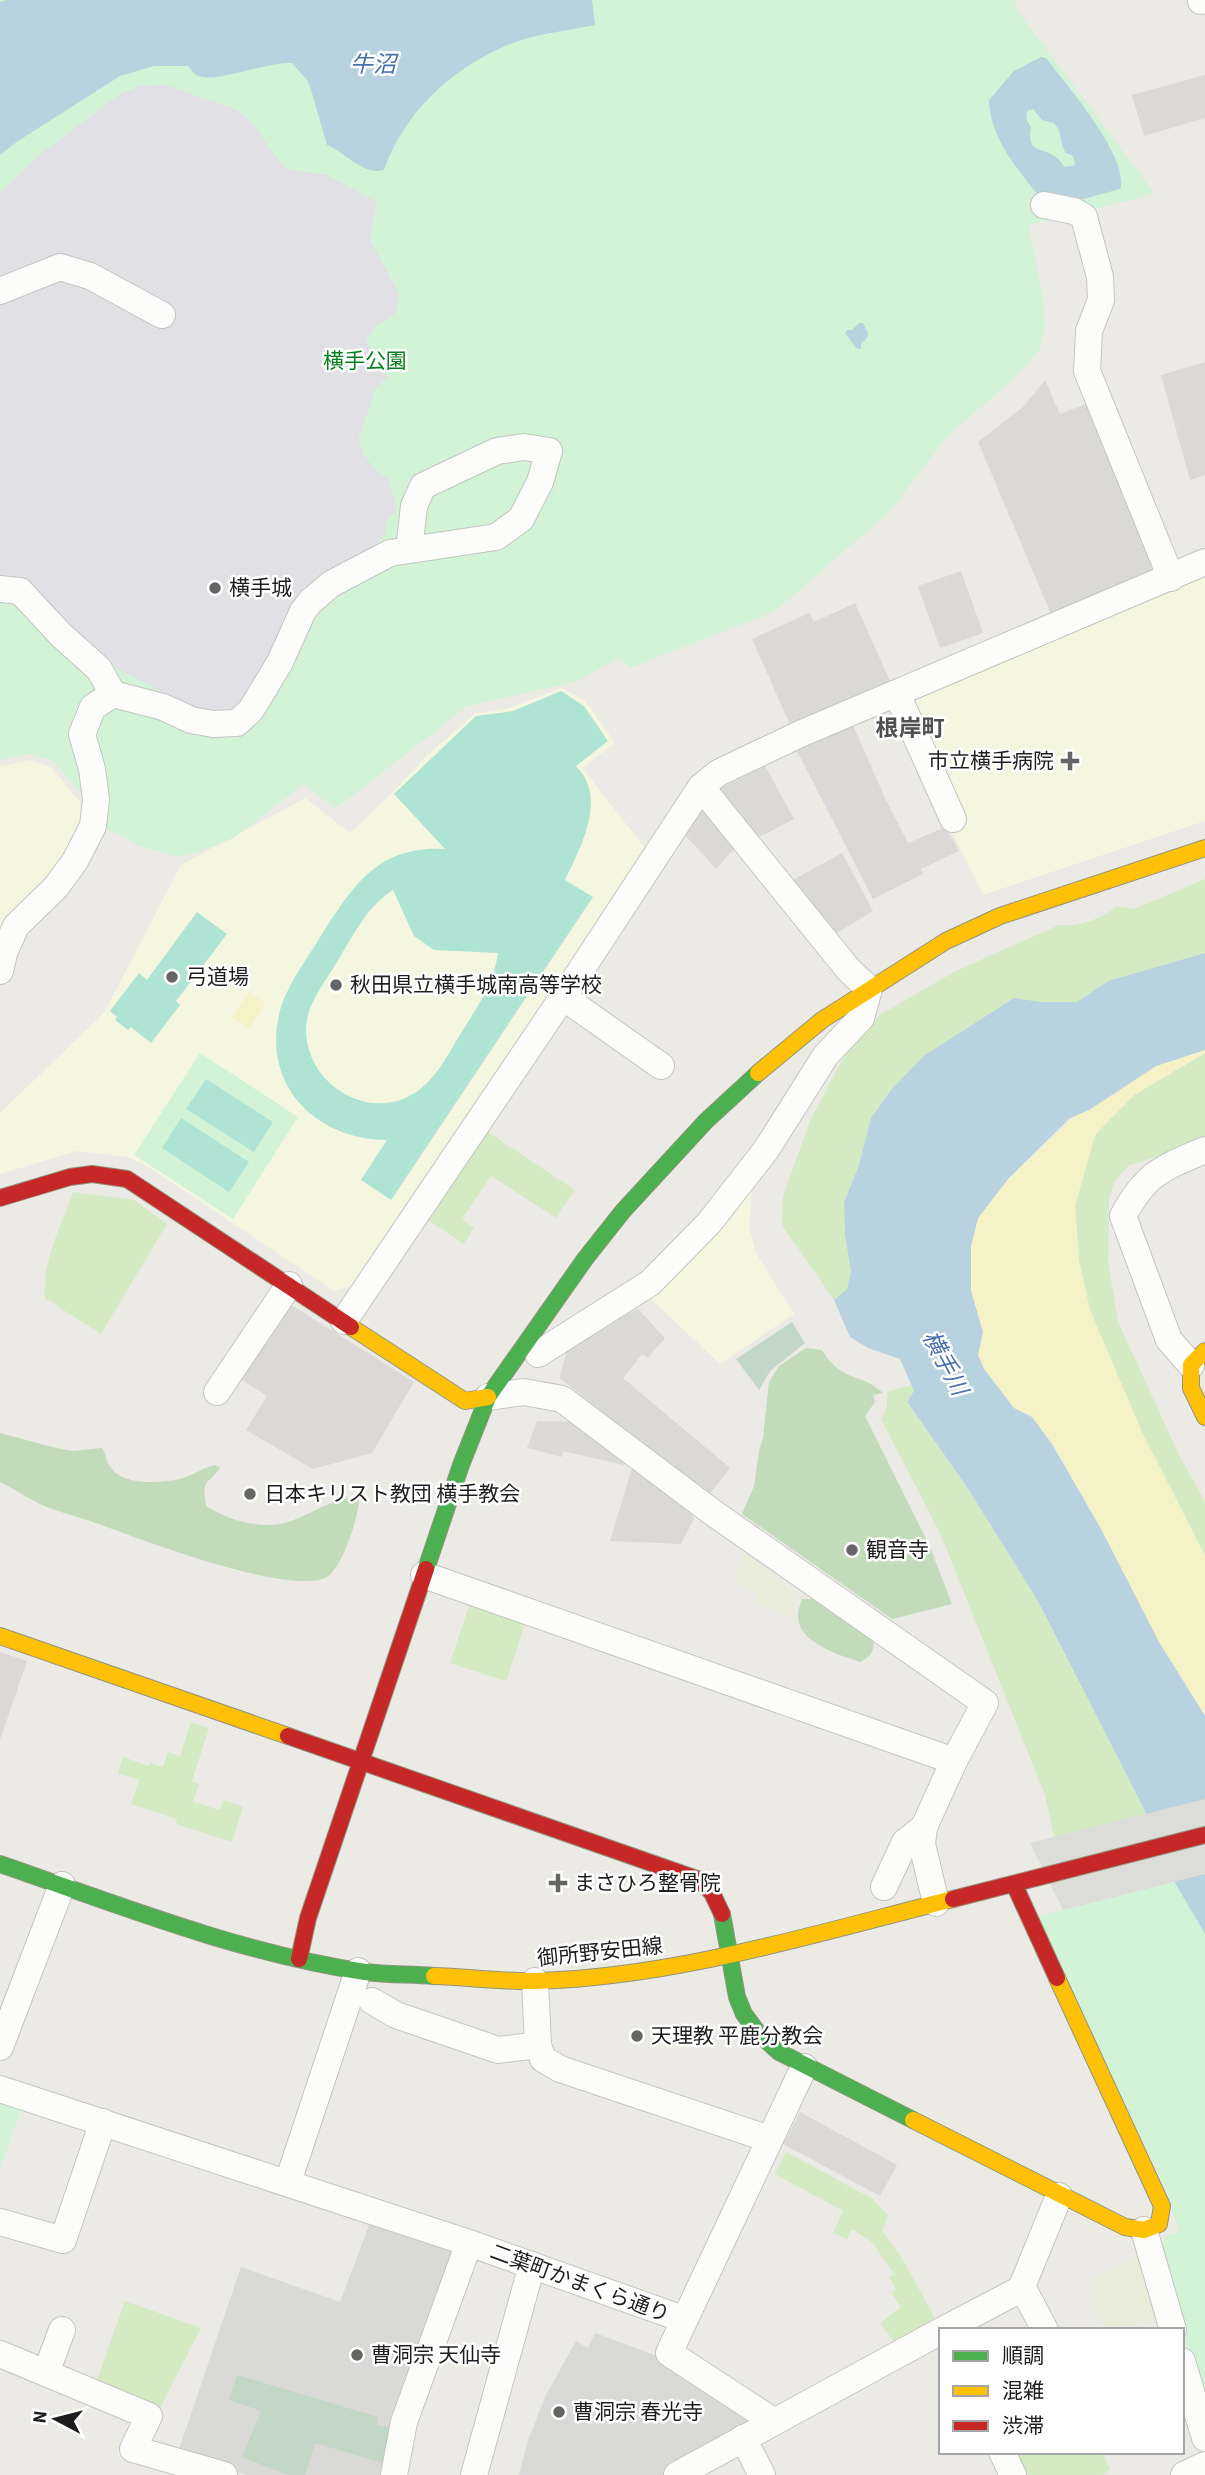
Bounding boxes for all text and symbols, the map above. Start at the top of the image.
water label: 牛沼 [350,48,399,81]
park label: 横手公園 [323,346,407,376]
place label: 横手城 [229,573,292,603]
marker: 横手城 [207,580,223,596]
district label: 根岸町 [876,712,945,745]
place label: 市立横手病院 [928,746,1054,776]
marker: 市立横手病院 [1060,751,1080,771]
place label: 弓道場 [186,962,249,992]
marker: 弓道場 [164,969,180,985]
place label: 秋田県立横手城南高等学校 [350,970,602,1000]
marker: 秋田県立横手城南高等学校 [328,977,344,993]
water label: 横手川 [914,1325,977,1404]
place label: 日本キリスト教団 横手教会 [264,1479,520,1509]
marker: 日本キリスト教団 横手教会 [242,1486,258,1502]
place label: 観音寺 [866,1535,929,1565]
marker: 観音寺 [844,1542,860,1558]
place label: まさひろ整骨院 [574,1868,721,1898]
marker: まさひろ整骨院 [548,1873,568,1893]
street label: 御所野安田線 [536,1930,664,1974]
place label: 天理教 平鹿分教会 [651,2021,823,2051]
marker: 天理教 平鹿分教会 [629,2028,645,2044]
street label: 二葉町かまくら通り [486,2237,674,2329]
legend [939,2328,1184,2454]
place label: 曹洞宗 天仙寺 [371,2340,501,2370]
text: 順調 [1002,2341,1044,2371]
marker: 曹洞宗 天仙寺 [349,2347,365,2363]
text: 混雑 [1002,2376,1044,2406]
north arrow [21,2384,91,2454]
place label: 曹洞宗 春光寺 [573,2397,703,2427]
marker: 曹洞宗 春光寺 [551,2404,567,2420]
text: N [26,2409,55,2425]
text: 渋滞 [1002,2411,1044,2441]

